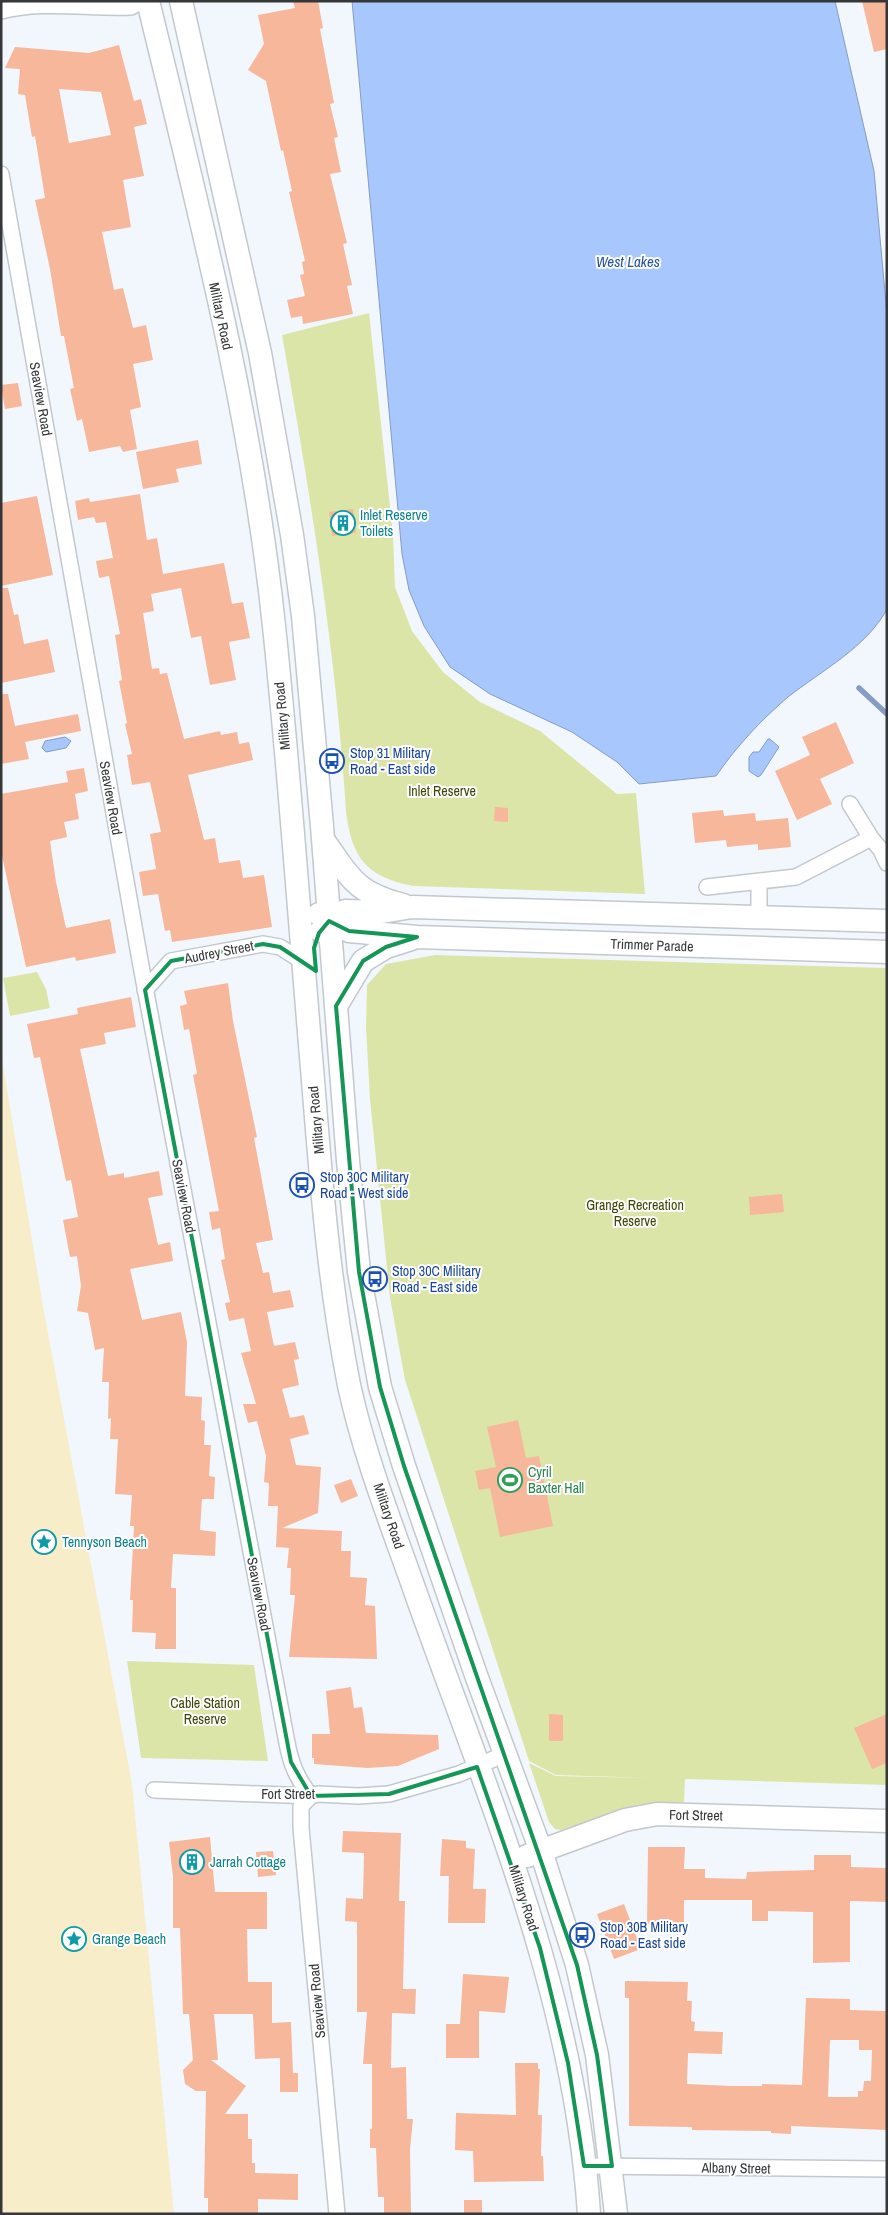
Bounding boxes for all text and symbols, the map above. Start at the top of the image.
water label: West Lakes [596,251,660,272]
street label: Military Road [205,281,237,351]
street label: Seaview Road [26,361,56,437]
place label: Inlet Reserve Toilets [360,506,428,540]
building icon: Inlet Reserve Toilets [330,510,356,536]
street label: Military Road [270,681,294,751]
place label: Stop 31 Military Road - East side [350,744,436,778]
bus stop icon: Stop 31 Military Road - East side [319,748,345,774]
street label: Seaview Road [96,760,126,836]
park label: Inlet Reserve [408,782,476,800]
street label: Trimmer Parade [610,935,694,955]
street label: Audrey Street [182,936,255,968]
street label: Military Road [304,1085,328,1155]
street label: Seaview Road [168,1158,200,1234]
place label: Stop 30C Military Road - West side [320,1168,409,1202]
bus stop icon: Stop 30C Military Road - West side [289,1172,315,1198]
park label: Grange Recreation Reserve [586,1196,684,1230]
place label: Stop 30C Military Road - East side [392,1262,481,1296]
bus stop icon: Stop 30C Military Road - East side [362,1266,388,1292]
place label: Cyril Baxter Hall [528,1463,584,1497]
sports icon: Cyril Baxter Hall [497,1467,523,1493]
street label: Military Road [369,1481,409,1551]
place icon: Tennyson Beach [31,1529,57,1555]
place label: Tennyson Beach [62,1533,147,1551]
street label: Seaview Road [243,1556,275,1632]
park label: Cable Station Reserve [170,1694,240,1728]
street label: Fort Street [261,1785,315,1803]
street label: Fort Street [669,1806,723,1824]
building icon: Jarrah Cottage [179,1849,205,1875]
place label: Jarrah Cottage [210,1853,286,1871]
street label: Military Road [505,1863,543,1933]
place label: Stop 30B Military Road - East side [600,1918,688,1952]
bus stop icon: Stop 30B Military Road - East side [569,1922,595,1948]
place icon: Grange Beach [61,1926,87,1952]
place label: Grange Beach [92,1930,166,1948]
street label: Seaview Road [305,1963,329,2039]
street label: Albany Street [700,2158,771,2178]

